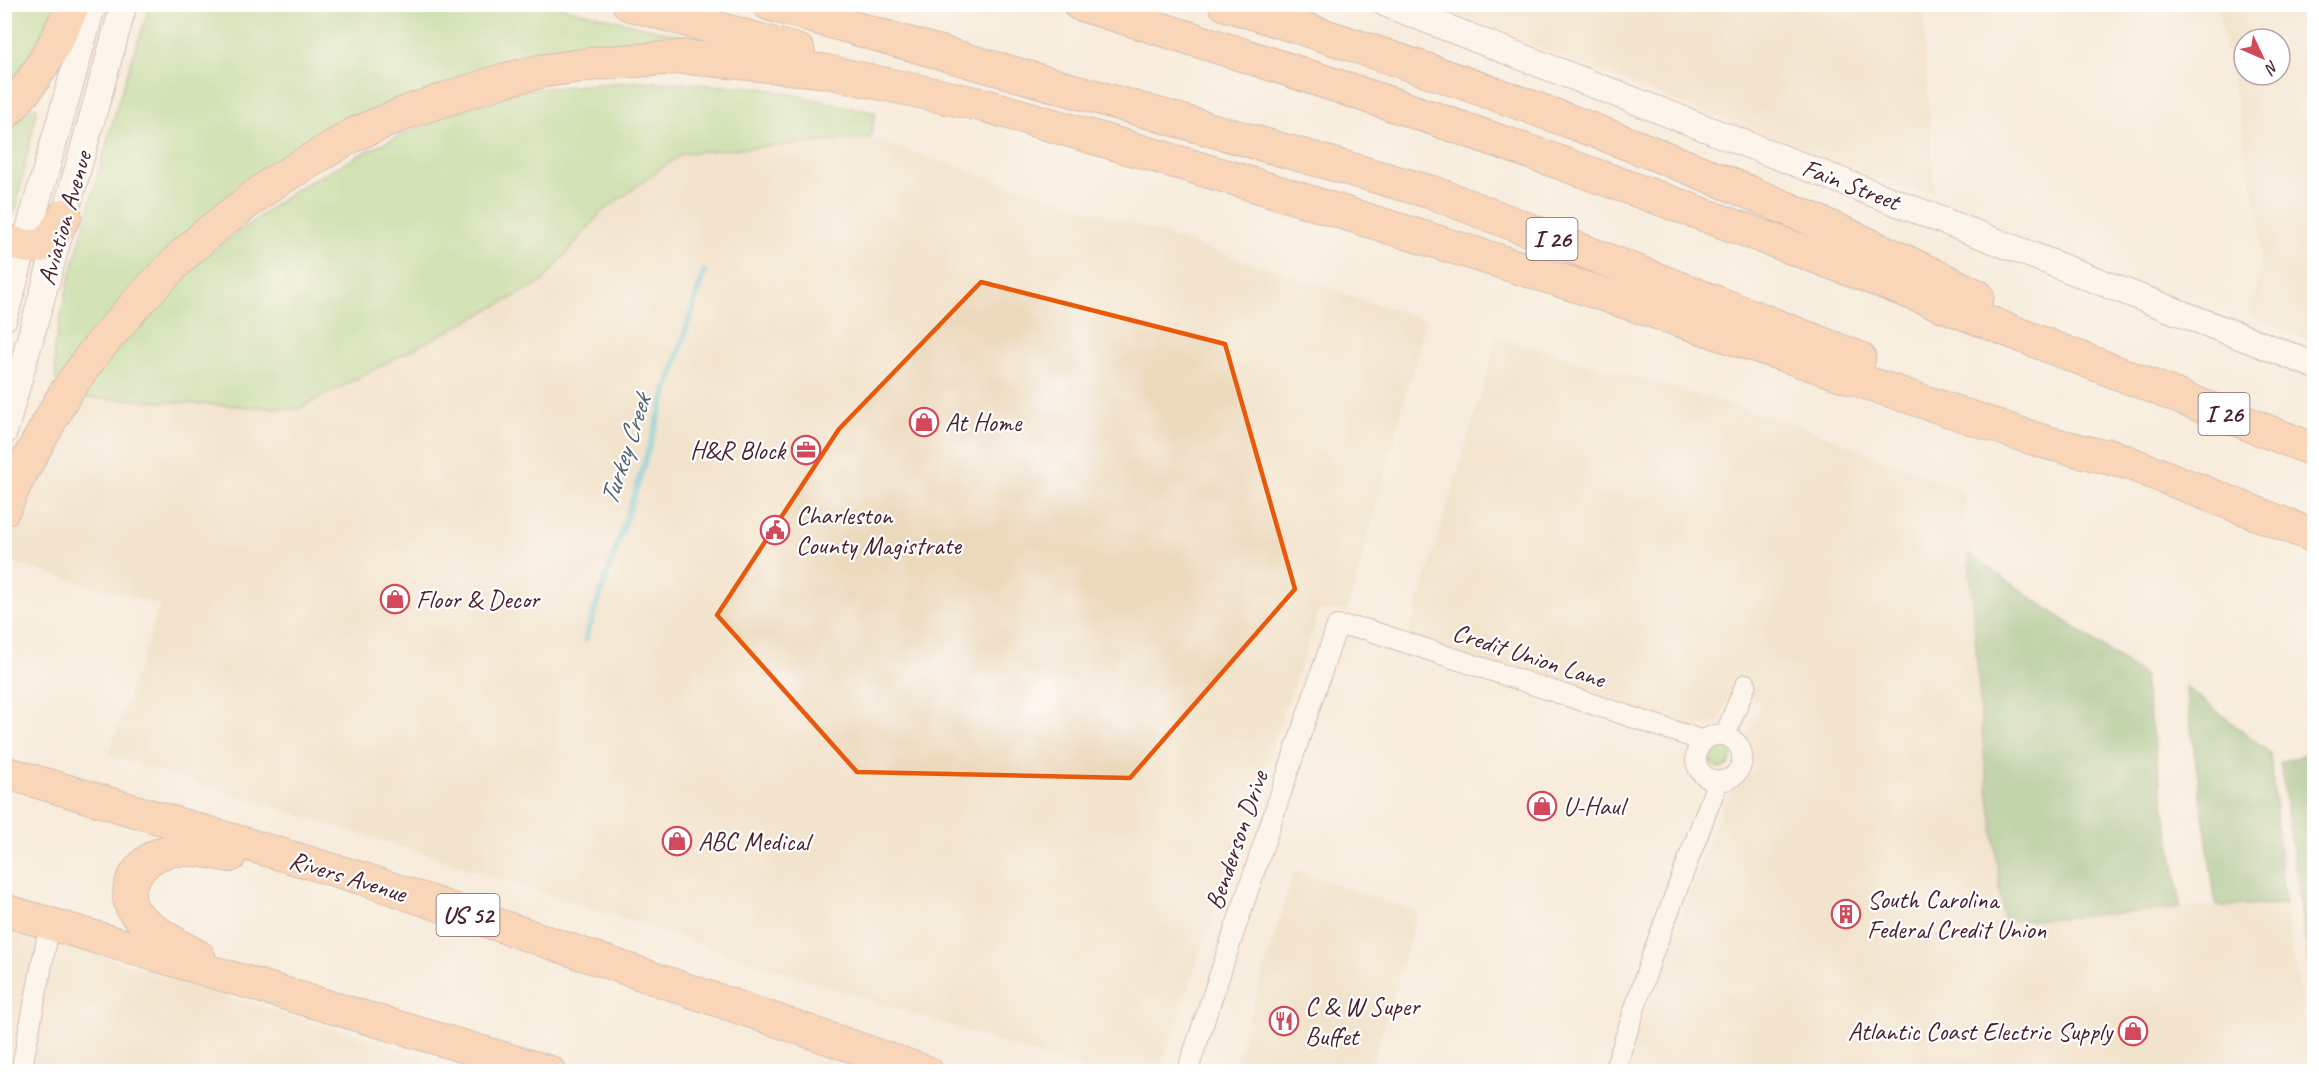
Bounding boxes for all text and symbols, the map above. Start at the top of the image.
north arrow [2232,27,2292,87]
text: N [2259,56,2283,79]
street label: Aviation Avenue [30,145,100,289]
street label: Fain Street [1798,151,1906,219]
road number: I 26 [1526,218,1578,260]
water label: Turkey Creek [591,387,660,509]
road number: I 26 [2198,393,2250,435]
shop icon: At Home [908,406,940,438]
place label: At Home [945,406,1023,439]
place label: H&R Block [690,434,788,467]
office icon: H&R Block [790,434,822,466]
place label: Charleston County Magistrate [796,499,962,562]
public building icon: Charleston County Magistrate [759,514,791,546]
shop icon: Floor & Decor [379,583,411,615]
place label: Floor & Decor [416,583,541,616]
street label: Credit Union Lane [1449,615,1611,696]
street label: Benderson Drive [1197,765,1276,914]
shop icon: U-Haul [1526,790,1558,822]
place label: U-Haul [1563,790,1629,823]
shop icon: ABC Medical [661,825,693,857]
place label: ABC Medical [698,825,814,858]
street label: Rivers Avenue [285,843,412,910]
place label: South Carolina Federal Credit Union [1867,883,2047,946]
road number: US 52 [436,894,500,936]
building icon: South Carolina Federal Credit Union [1830,898,1862,930]
place label: C & W Super Buffet [1305,990,1421,1053]
restaurant icon: C & W Super Buffet [1268,1005,1300,1037]
place label: Atlantic Coast Electric Supply [1848,1015,2114,1048]
shop icon: Atlantic Coast Electric Supply [2117,1015,2149,1047]

